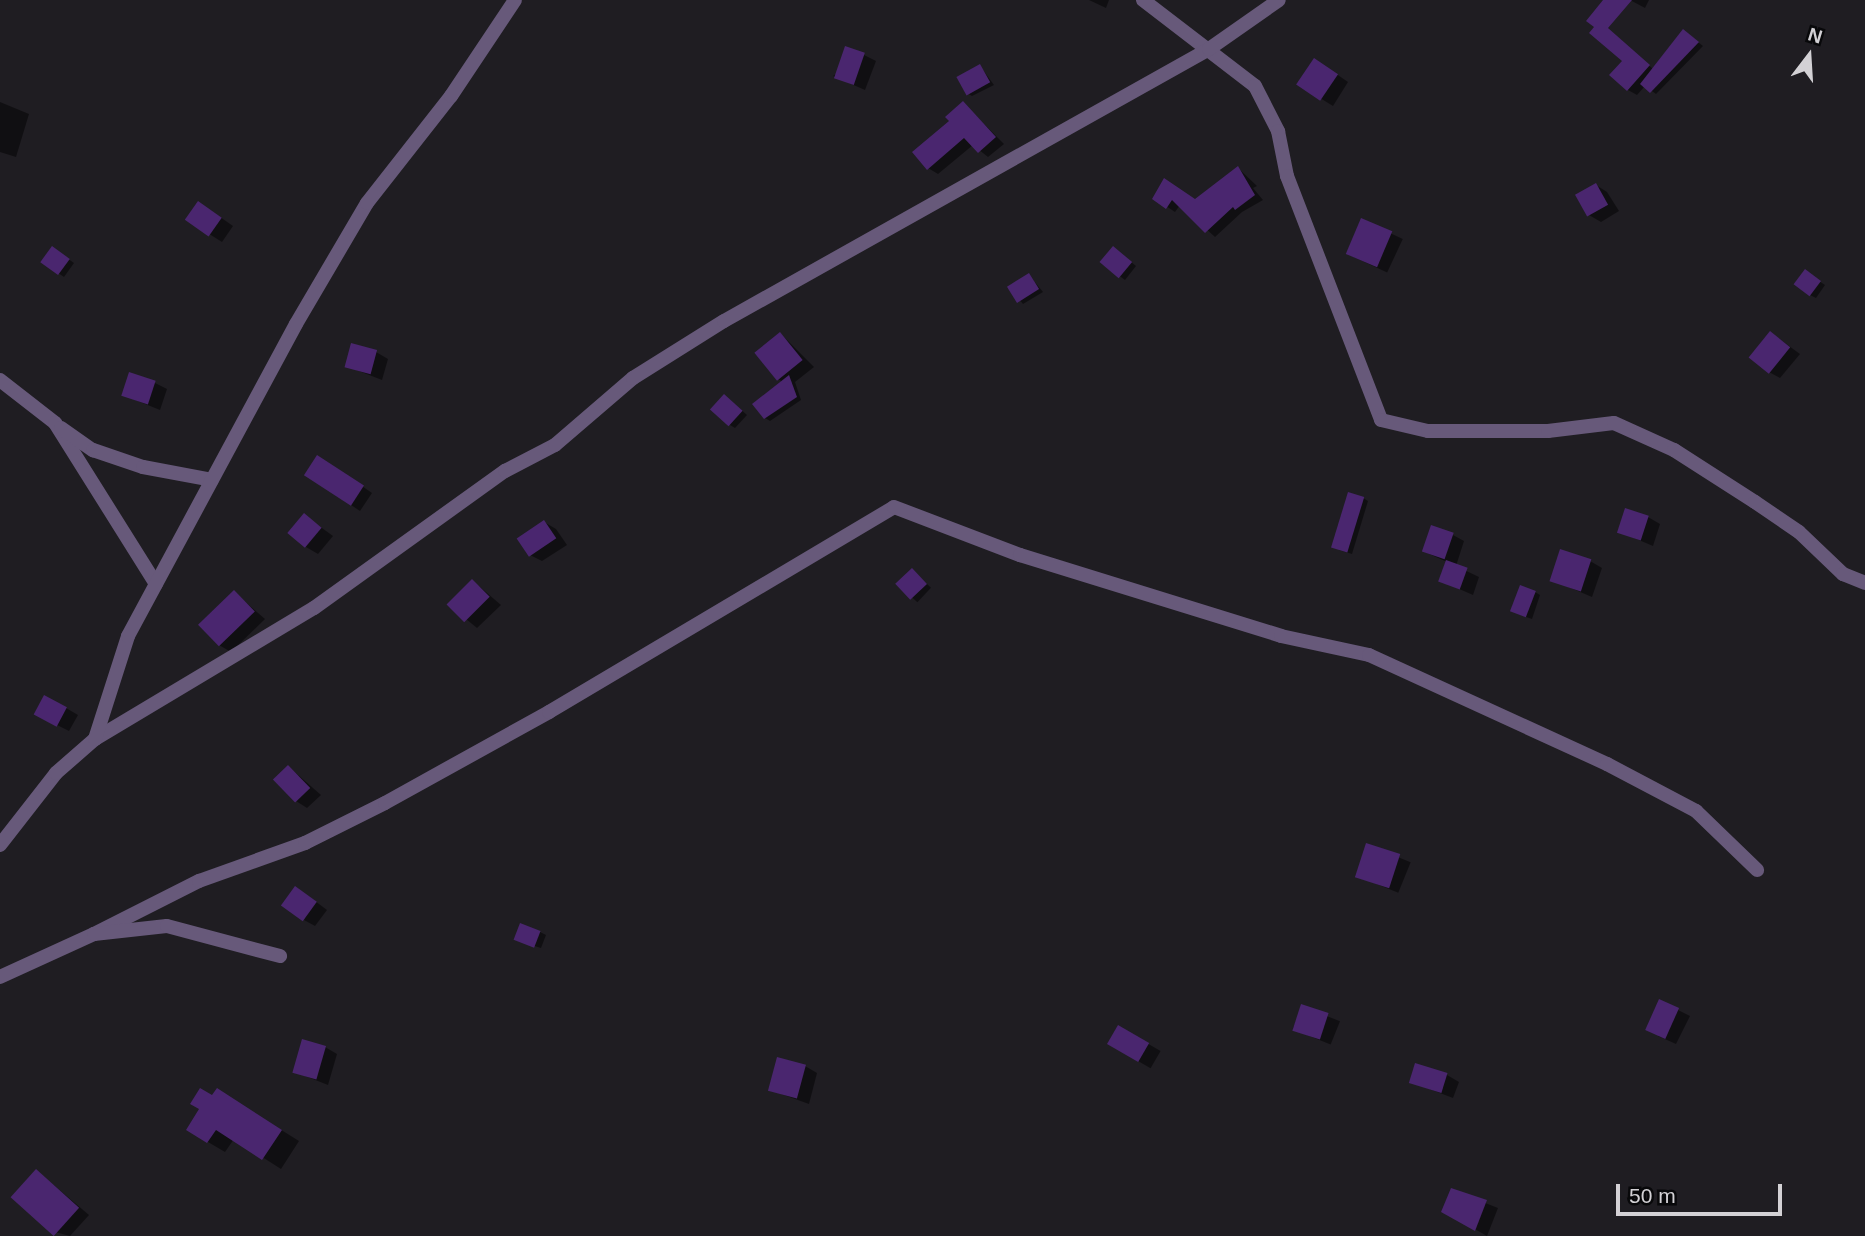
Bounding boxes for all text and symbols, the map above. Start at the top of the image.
north arrow [1774,21,1844,91]
text: N [1806,23,1825,47]
scale bar [1620,1170,1786,1214]
text: 50 m [1629,1184,1676,1207]

